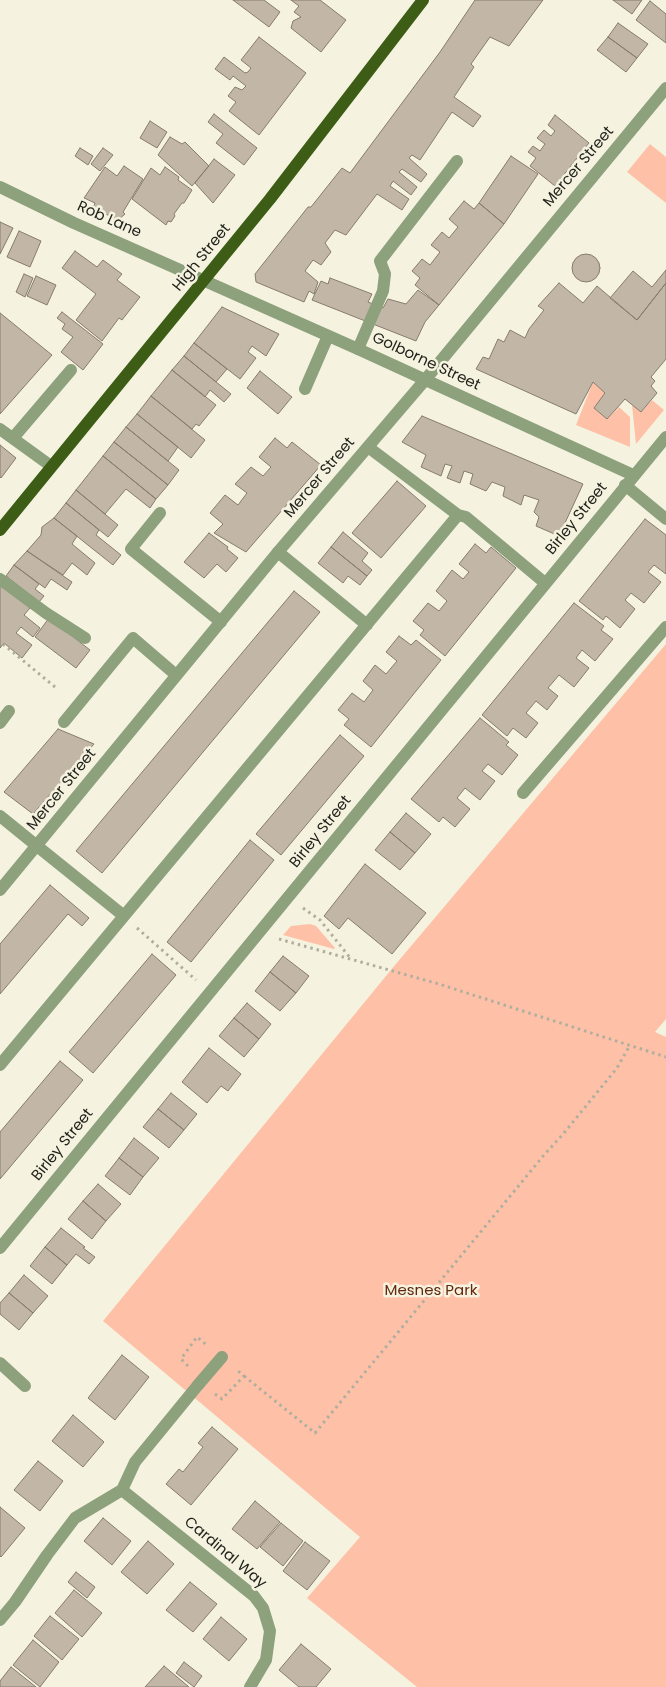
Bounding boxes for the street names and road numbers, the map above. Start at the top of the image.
street label: Mercer Street [540,123,618,211]
street label: Rob Lane [74,198,144,242]
street label: High Street [169,221,235,295]
street label: Golborne Street [369,329,483,395]
street label: Mercer Street [281,434,359,522]
street label: Birley Street [542,479,612,559]
street label: Mercer Street [24,746,100,834]
street label: Birley Street [286,792,356,872]
street label: Birley Street [28,1105,98,1185]
street label: Cardinal Way [180,1513,270,1593]

